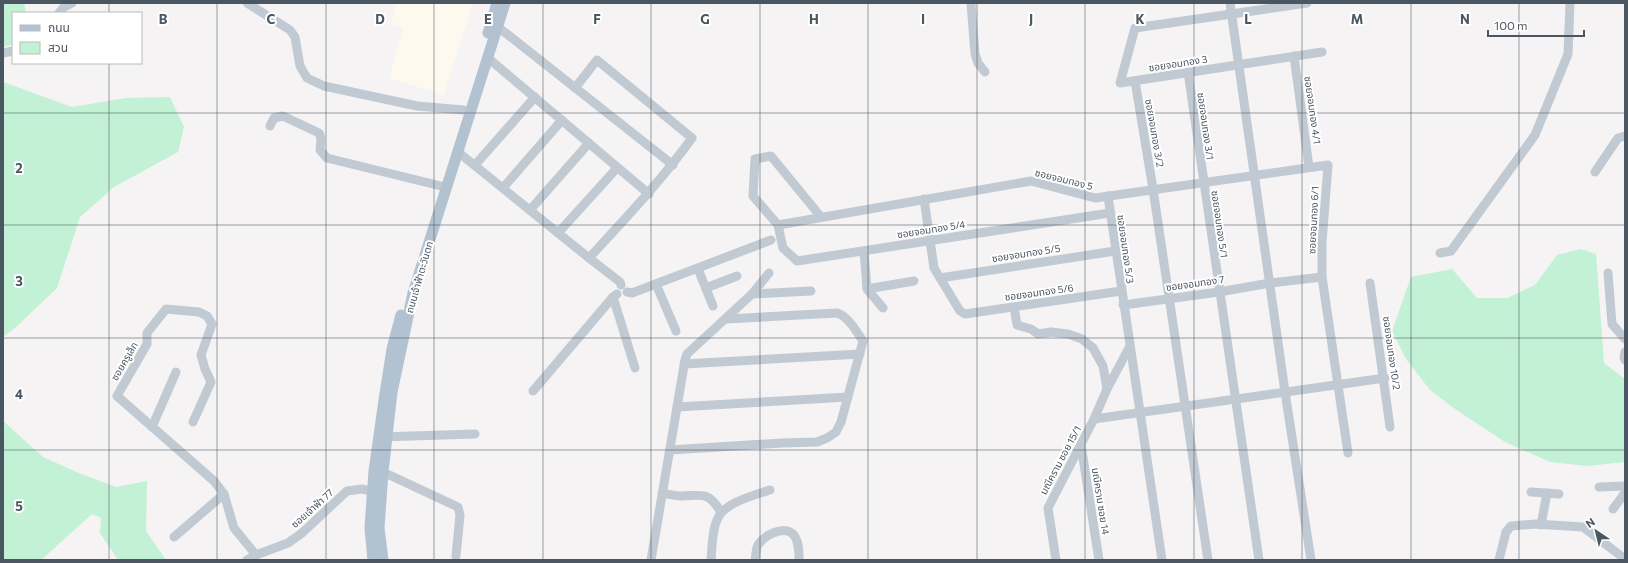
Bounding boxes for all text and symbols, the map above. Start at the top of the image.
text: B [159,11,168,27]
text: C [267,11,276,27]
text: D [375,11,385,27]
text: E [484,11,492,27]
text: F [593,11,601,27]
text: G [700,11,710,27]
text: H [809,11,819,27]
text: I [921,11,925,27]
text: J [1029,11,1033,27]
text: K [1135,11,1145,27]
text: L [1244,11,1252,27]
text: M [1351,11,1363,27]
text: N [1460,11,1470,27]
legend [12,12,142,64]
scale bar [1488,12,1584,38]
text: 100 m [1494,18,1528,32]
text: ถนน [48,20,70,34]
text: สวน [48,40,68,54]
street label: ซอยจอมทอง 3 [1148,52,1208,74]
street label: ซอยจอมทอง 4/1 [1302,75,1324,145]
street label: ซอยจอมทอง 3/1 [1195,92,1217,160]
street label: ซอยจอมทอง 3/2 [1143,98,1167,168]
text: 2 [15,160,23,176]
street label: ซอยจอมทอง 5 [1034,166,1094,192]
street label: ซอยจอมทอง 6/1 [1305,186,1321,254]
street label: ซอยจอมทอง 5/1 [1209,190,1231,258]
street label: ซอยจอมทอง 5/3 [1115,214,1137,284]
street label: ซอยจอมทอง 5/4 [896,218,966,240]
street label: ถนนเจ้าฟ้าตะวันตก [403,240,435,314]
street label: ซอยจอมทอง 5/5 [991,242,1061,264]
text: 3 [15,273,23,289]
street label: ซอยจอมทอง 7 [1165,273,1225,293]
street label: ซอยจอมทอง 5/6 [1004,281,1074,303]
street label: ซอยจอมทอง 10/2 [1381,315,1403,391]
street label: ซอยครูเล็ก [108,339,141,383]
text: 4 [15,386,23,402]
street label: มณีคราม ซอย 15/1 [1037,424,1083,496]
street label: มณีคราม ซอย 14 [1090,467,1112,535]
street label: ซอยเจ้าฟ้า 77 [288,486,336,530]
text: 5 [15,498,23,514]
north arrow [1576,511,1616,551]
text: N [1583,515,1597,530]

